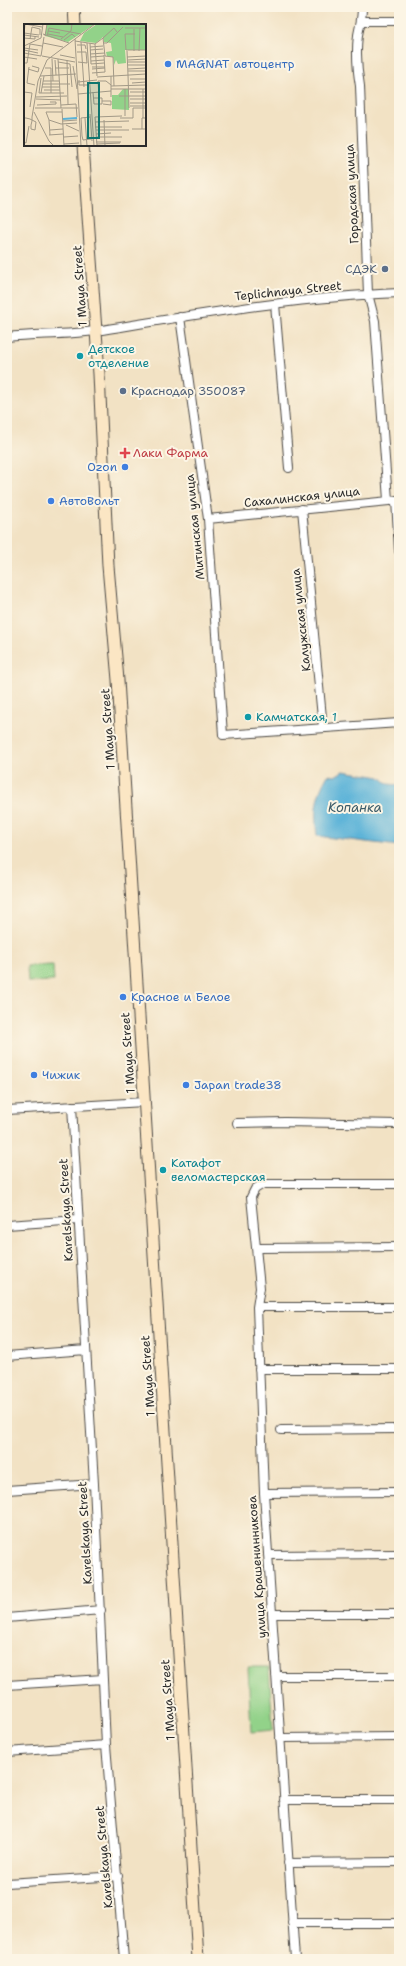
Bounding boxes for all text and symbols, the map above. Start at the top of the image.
inset map [24,24,146,146]
place label: MAGNAT автоцентр [176,56,295,72]
marker: MAGNAT автоцентр [163,59,173,69]
street label: Городская улица [341,143,363,244]
street label: 1 Maya Street [69,245,91,327]
place label: СДЭК [345,261,377,277]
marker: СДЭК [380,264,390,274]
street label: Teplichnaya Street [234,277,342,305]
place label: Детское отделение [88,341,149,371]
marker: Детское отделение [75,351,85,361]
place label: Краснодар 350087 [131,383,246,399]
marker: Краснодар 350087 [118,386,128,396]
place label: Лаки Фарма [133,445,209,461]
marker: Лаки Фарма [120,448,130,458]
place label: Ozon [87,459,117,475]
marker: Ozon [120,462,130,472]
street label: Митинская улица [181,473,209,581]
street label: Сахалинская улица [243,483,361,511]
place label: АвтоВольт [59,493,120,509]
marker: АвтоВольт [46,496,56,506]
street label: Калужская улица [288,567,314,672]
street label: 1 Maya Street [97,688,119,770]
place label: Камчатская, 1 [256,709,337,725]
marker: Камчатская, 1 [243,712,253,722]
water label: Копанка [328,799,382,816]
place label: Красное и Белое [131,989,231,1005]
marker: Красное и Белое [118,992,128,1002]
street label: 1 Maya Street [117,1012,139,1094]
place label: Чижик [42,1067,81,1083]
marker: Чижик [29,1070,39,1080]
place label: Japan trade38 [194,1077,282,1093]
marker: Japan trade38 [181,1080,191,1090]
place label: Катафот веломастерская [171,1155,266,1185]
street label: Karelskaya Street [55,1158,77,1262]
marker: Катафот веломастерская [158,1165,168,1175]
street label: 1 Maya Street [137,1335,159,1417]
street label: Karelskaya Street [74,1481,96,1585]
street label: улица Крашенинникова [244,1495,270,1639]
street label: 1 Maya Street [157,1659,179,1741]
street label: Karelskaya Street [92,1805,116,1909]

